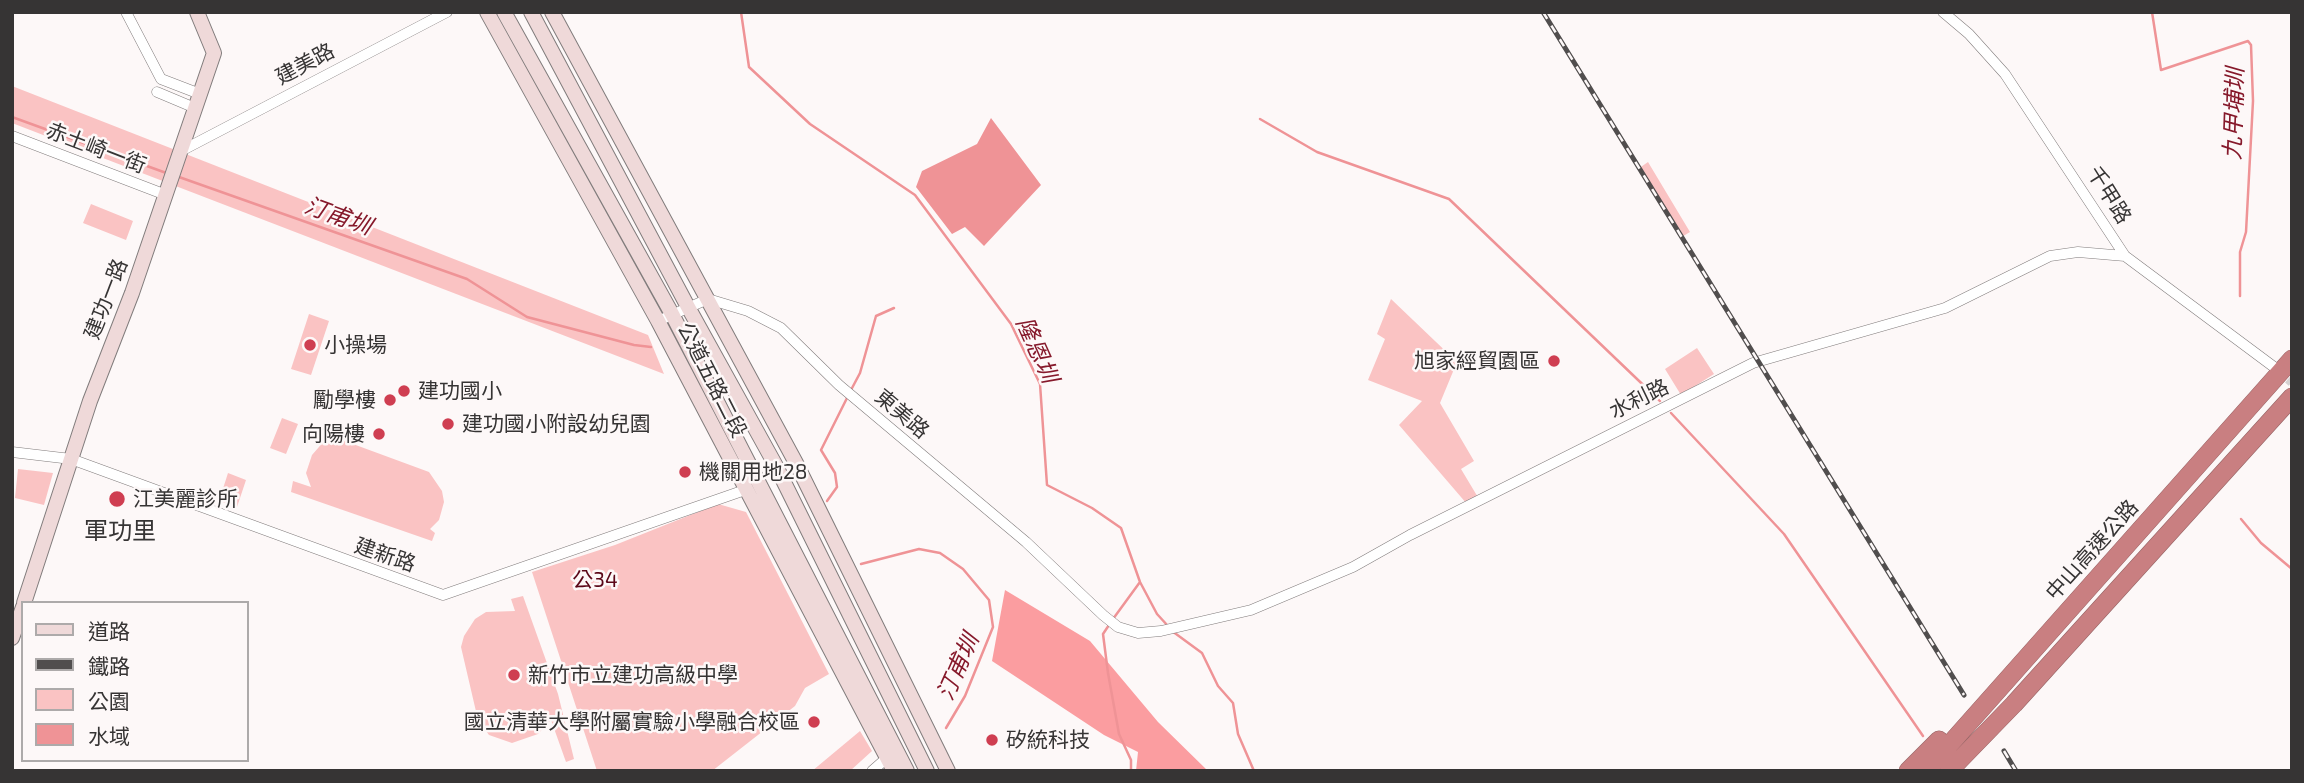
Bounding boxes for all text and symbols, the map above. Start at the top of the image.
street label: 建美路 [271,38,339,90]
water label: 九甲埔圳 [2219,68,2249,160]
street label: 赤土崎一街 [42,117,150,179]
street label: 千甲路 [2082,162,2136,228]
water label: 汀甫圳 [301,191,375,241]
street label: 建功一路 [79,255,133,343]
water label: 隆恩圳 [1010,313,1064,387]
street label: 公道五路二段 [672,318,752,442]
place label: 小操場 [324,332,387,358]
marker: 小操場 [302,337,318,353]
place label: 旭家經貿園區 [1414,348,1540,374]
marker: 旭家經貿園區 [1546,353,1562,369]
street label: 水利路 [1605,374,1673,424]
place label: 建功國小 [418,378,502,404]
marker: 建功國小 [396,383,412,399]
street label: 東美路 [870,384,934,444]
place label: 勵學樓 [313,387,376,413]
marker: 勵學樓 [382,392,398,408]
place label: 建功國小附設幼兒園 [462,411,651,437]
marker: 建功國小附設幼兒園 [440,416,456,432]
place label: 向陽樓 [302,421,365,447]
marker: 向陽樓 [371,426,387,442]
place label: 機關用地28 [699,459,808,485]
marker: 機關用地28 [677,464,693,480]
place label: 江美麗診所 [133,486,238,512]
marker: 江美麗診所 [107,489,127,509]
street label: 中山高速公路 [2040,495,2144,605]
district label: 軍功里 [84,517,156,545]
street label: 建新路 [351,533,419,577]
park label: 公34 [572,567,618,593]
legend [21,601,248,762]
text: 道路 [88,618,130,643]
water label: 汀甫圳 [931,630,985,704]
text: 鐵路 [88,653,130,678]
place label: 新竹市立建功高級中學 [528,662,738,688]
marker: 新竹市立建功高級中學 [506,667,522,683]
text: 公園 [88,688,130,713]
place label: 國立清華大學附屬實驗小學融合校區 [464,709,800,735]
marker: 國立清華大學附屬實驗小學融合校區 [806,714,822,730]
text: 水域 [88,723,130,748]
place label: 矽統科技 [1006,727,1090,753]
marker: 矽統科技 [984,732,1000,748]

